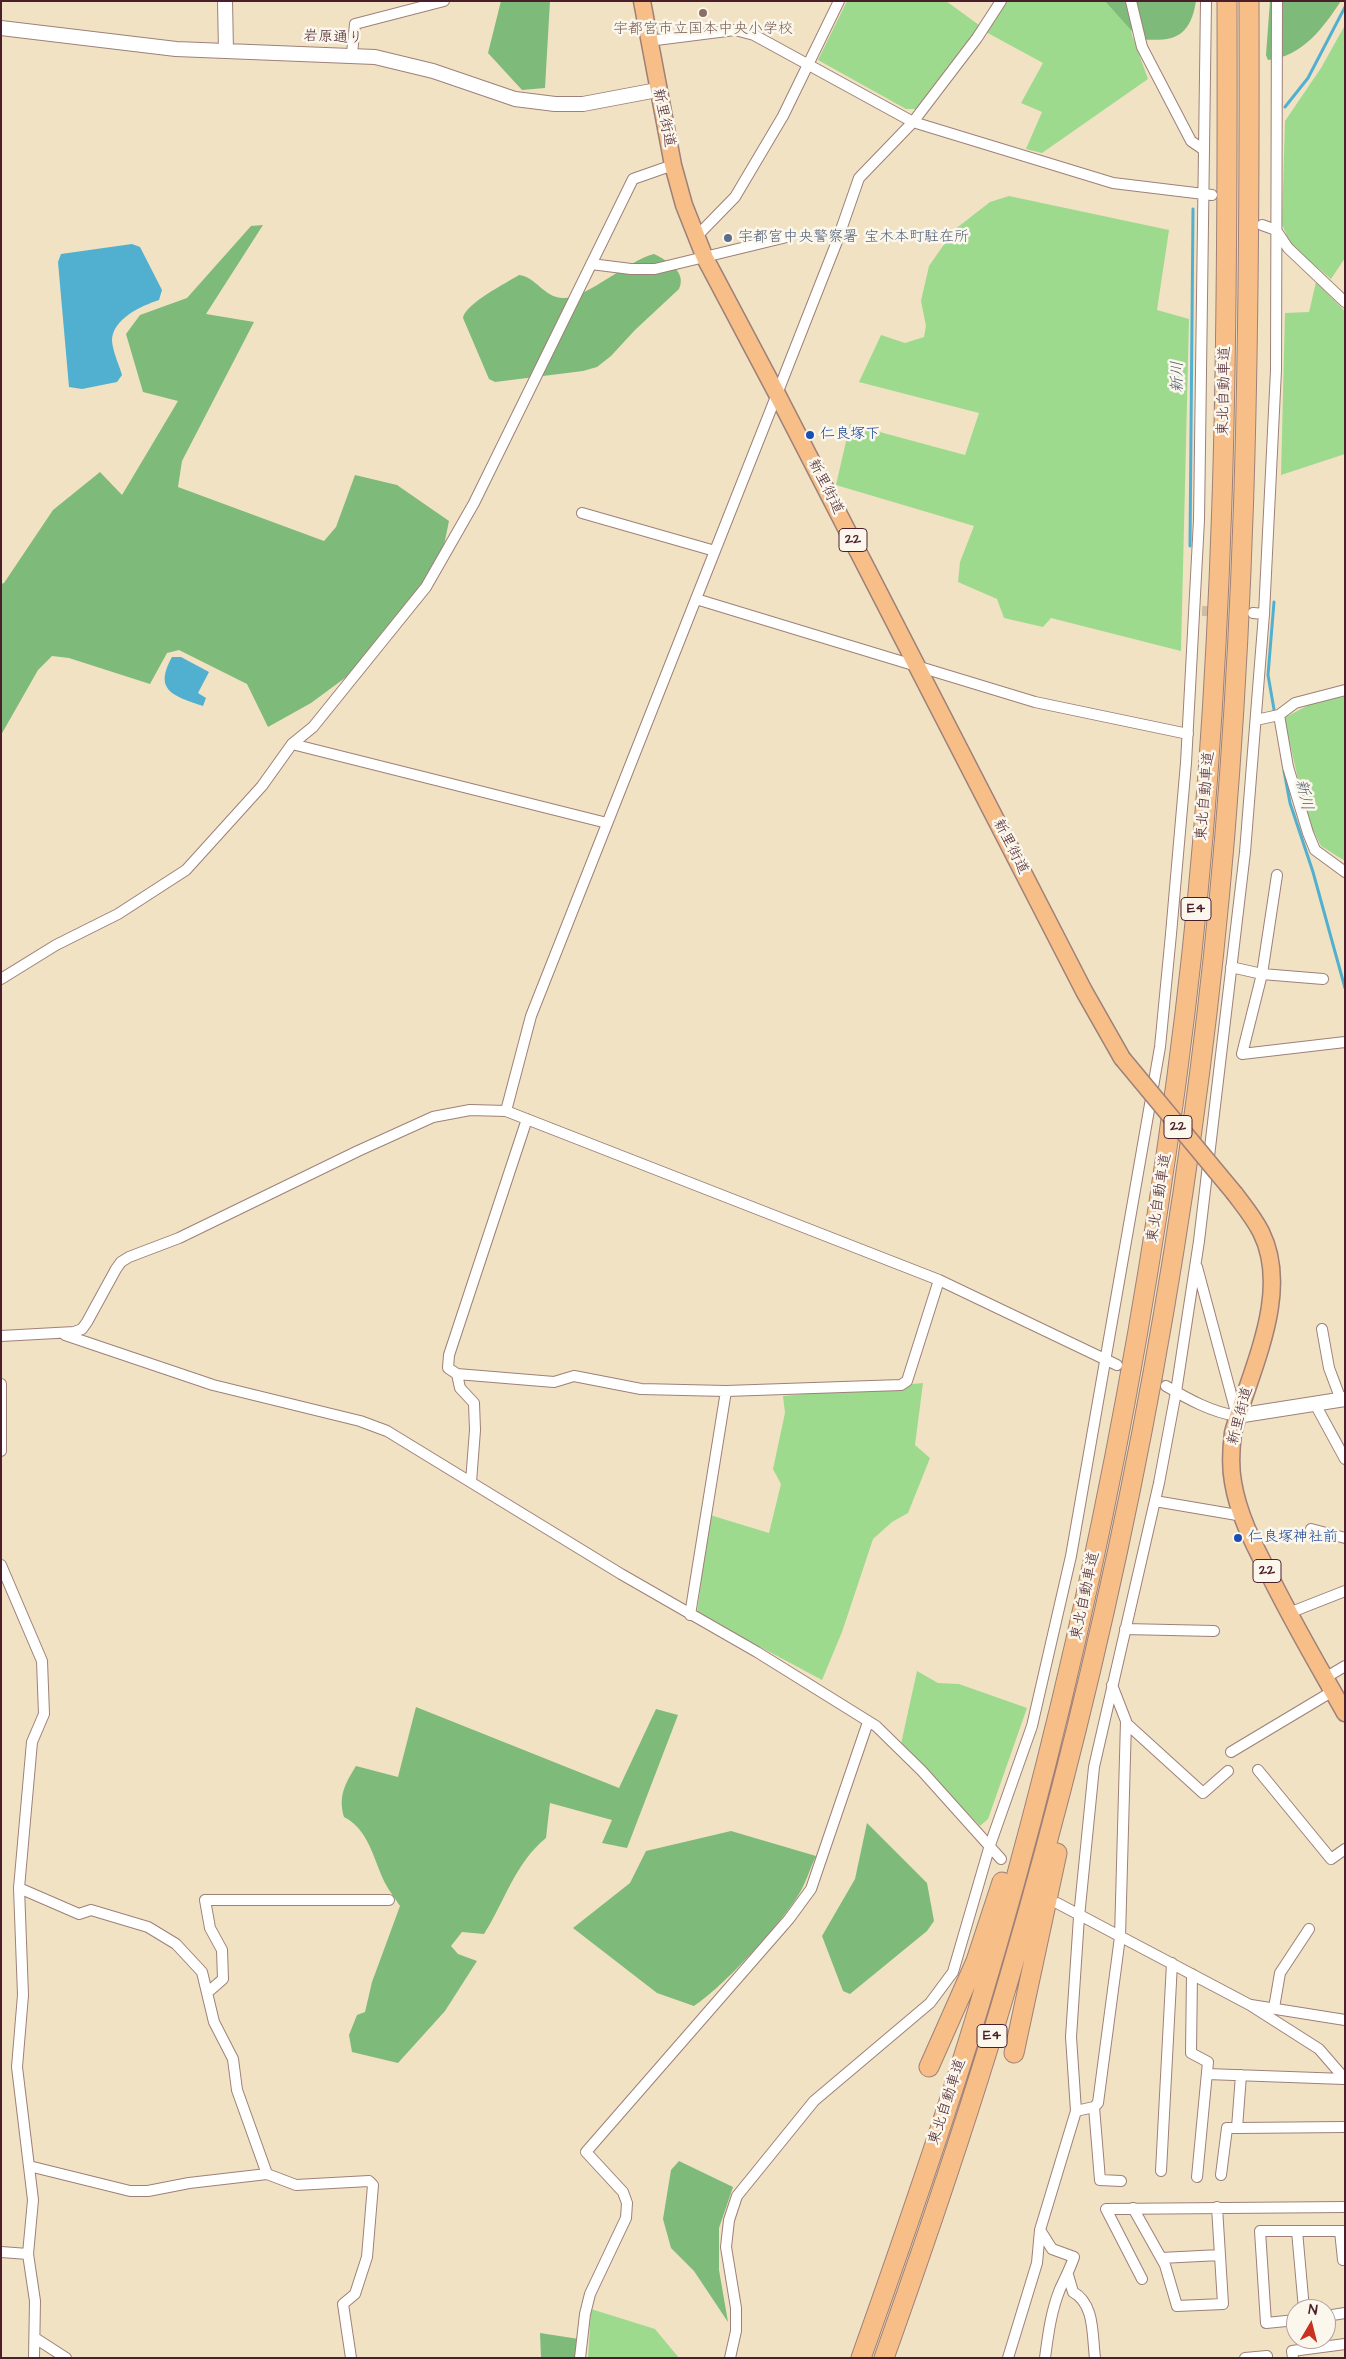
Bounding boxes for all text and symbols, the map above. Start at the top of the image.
marker: 宇都宮市立国本中央小学校 [697,7,709,19]
place label: 宇都宮市立国本中央小学校 [613,21,793,39]
street label: 岩原通り [303,28,363,48]
street label: 新里街道 [648,87,678,149]
place label: 宇都宮中央警察署 宝木本町駐在所 [738,229,969,247]
marker: 宇都宮中央警察署 宝木本町駐在所 [722,232,734,244]
street label: 東北自動車道 [1215,346,1235,436]
water label: 新川 [1169,361,1189,393]
place label: 仁良塚下 [820,426,880,444]
marker: 仁良塚下 [804,429,816,441]
street label: 新里街道 [803,456,847,518]
road number: 22 [839,528,867,552]
street label: 東北自動車道 [1193,750,1219,842]
water label: 新川 [1290,777,1316,813]
street label: 新里街道 [988,816,1032,878]
road number: E4 [1181,898,1211,921]
road number: 22 [1164,1116,1192,1138]
street label: 東北自動車道 [1144,1152,1176,1244]
street label: 新里街道 [1225,1385,1257,1447]
place label: 仁良塚神社前 [1248,1529,1338,1547]
marker: 仁良塚神社前 [1232,1532,1244,1544]
street label: 東北自動車道 [1068,1550,1104,1642]
road number: 22 [1253,1560,1281,1582]
road number: E4 [977,2024,1007,2048]
street label: 東北自動車道 [926,2056,970,2148]
north arrow [1286,2299,1336,2349]
text: N [1307,2300,1319,2321]

